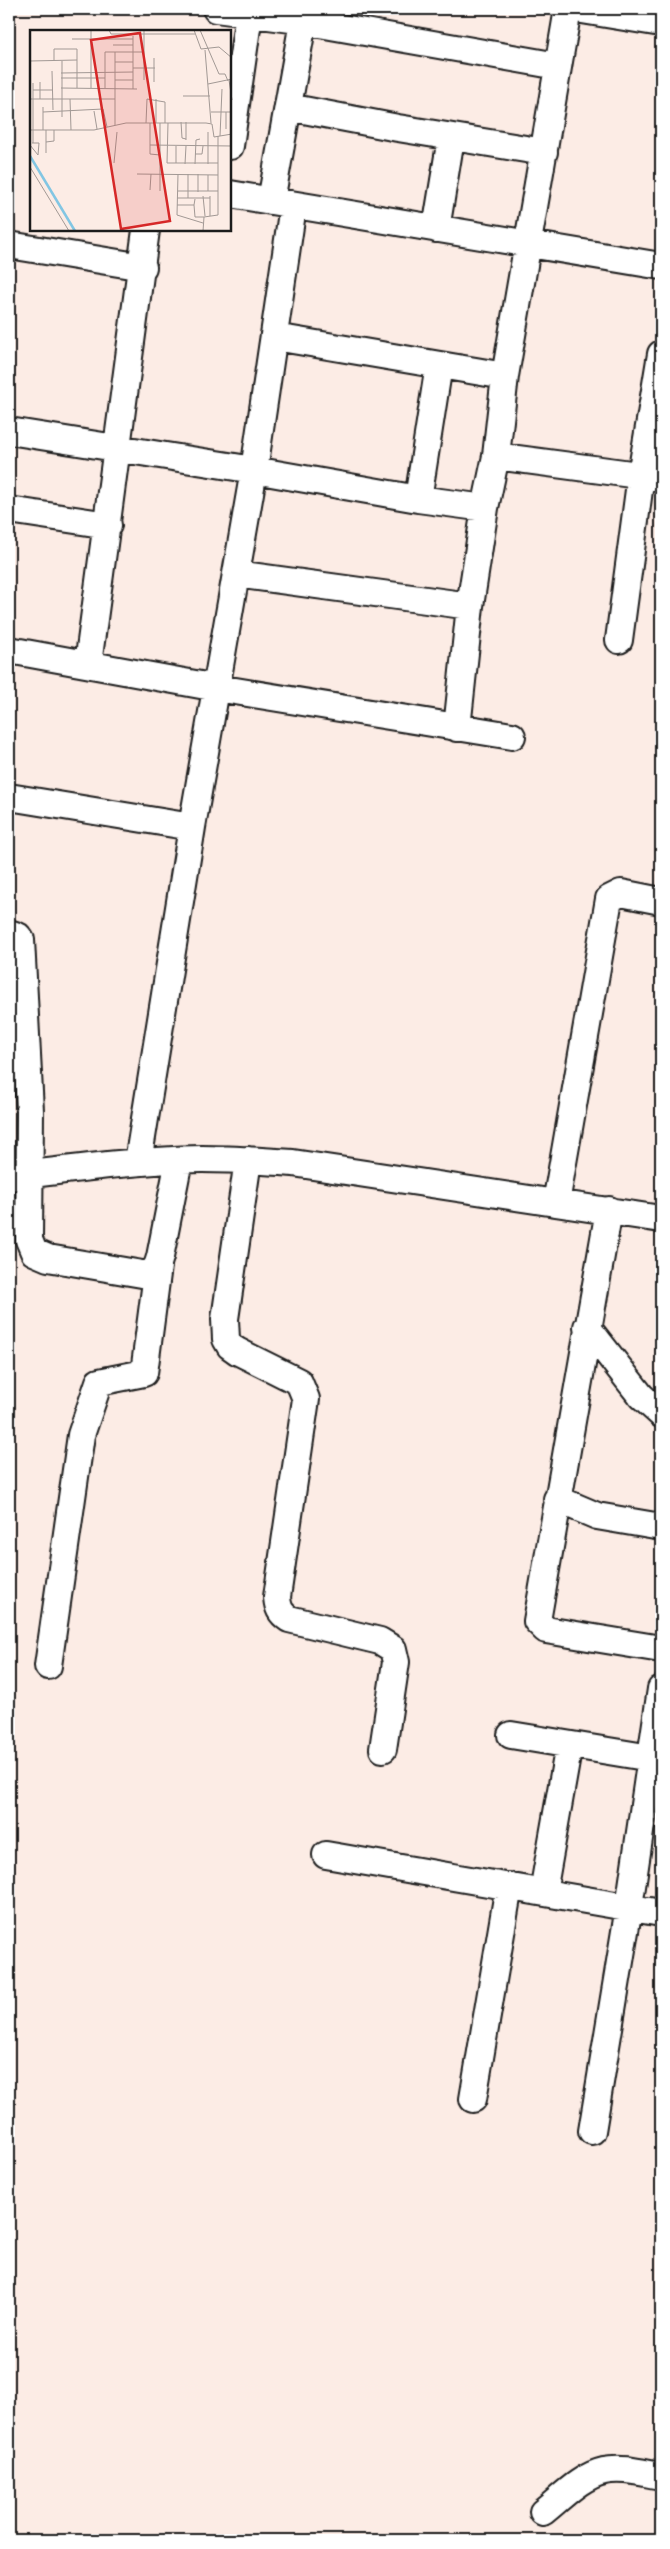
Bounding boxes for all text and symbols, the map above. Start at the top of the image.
inset map [30,30,231,231]

